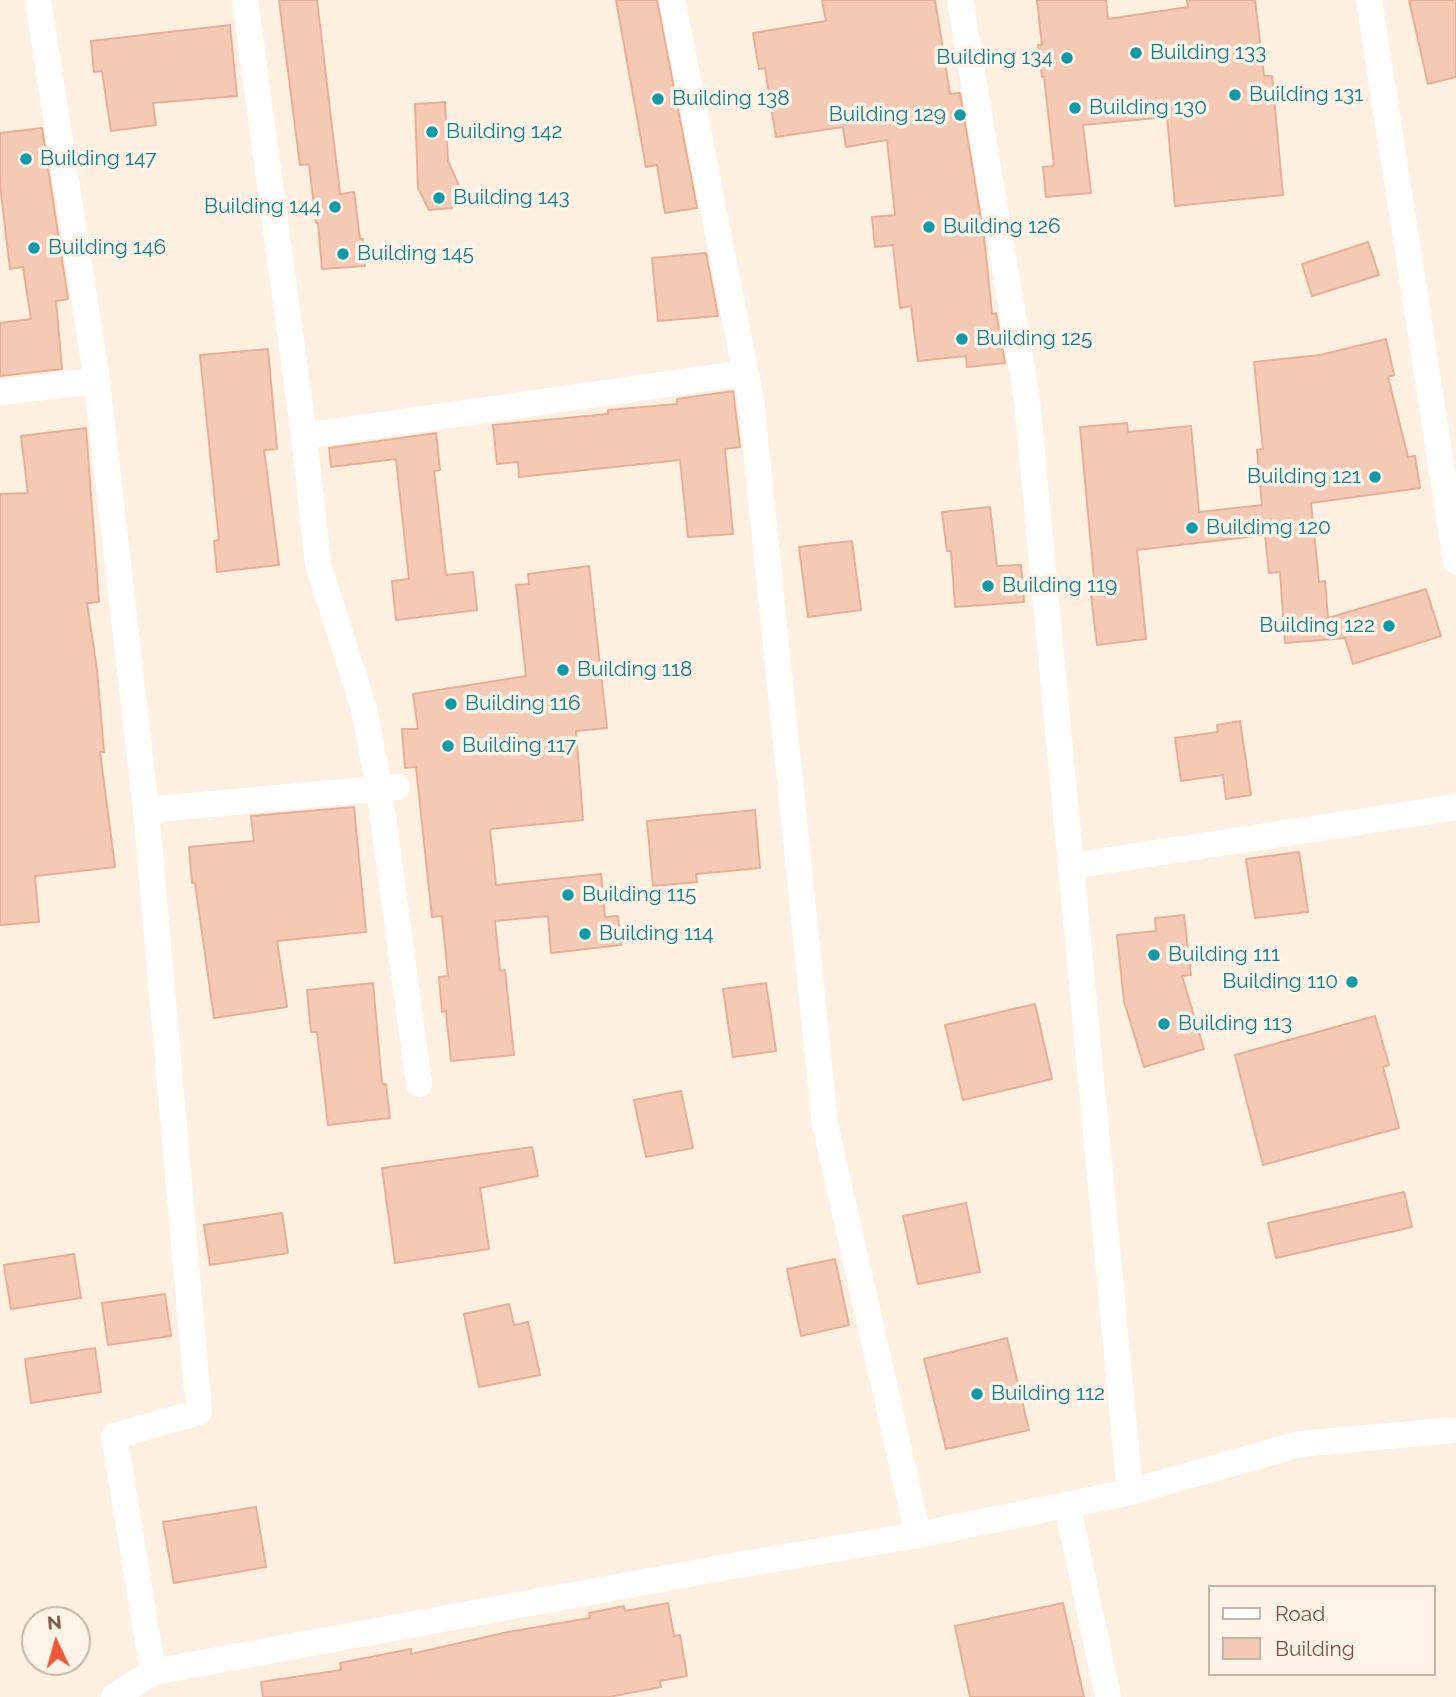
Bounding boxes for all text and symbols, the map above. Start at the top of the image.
place label: Building 133 [1150,40,1266,66]
place label: Building 134 [936,45,1053,71]
marker: Building 133 [1128,45,1144,61]
marker: Building 134 [1059,50,1075,66]
place label: Building 131 [1249,82,1363,108]
place label: Building 138 [672,86,790,112]
marker: Building 131 [1227,87,1243,103]
marker: Building 138 [650,91,666,107]
place label: Building 130 [1089,95,1207,121]
marker: Building 130 [1067,100,1083,116]
place label: Building 129 [829,102,946,128]
marker: Building 129 [952,107,968,123]
place label: Building 142 [446,119,562,145]
marker: Building 142 [424,124,440,140]
place label: Building 147 [40,146,157,172]
marker: Building 147 [18,151,34,167]
place label: Building 143 [453,185,570,211]
marker: Building 143 [431,190,447,206]
place label: Building 144 [204,194,321,220]
marker: Building 144 [327,199,343,215]
place label: Building 126 [943,214,1061,240]
marker: Building 126 [921,219,937,235]
place label: Building 146 [48,235,166,261]
marker: Building 146 [26,240,42,256]
place label: Building 145 [357,241,474,267]
marker: Building 145 [335,246,351,262]
place label: Building 125 [976,326,1092,352]
marker: Building 125 [954,331,970,347]
place label: Building 121 [1247,464,1361,490]
marker: Building 121 [1367,469,1383,485]
place label: Buildimg 120 [1206,515,1331,541]
marker: Buildimg 120 [1184,520,1200,536]
place label: Building 119 [1002,573,1117,599]
marker: Building 119 [980,578,996,594]
place label: Building 122 [1259,613,1375,639]
marker: Building 122 [1381,618,1397,634]
place label: Building 118 [577,657,692,683]
marker: Building 118 [555,662,571,678]
place label: Building 116 [465,691,581,717]
marker: Building 116 [443,696,459,712]
place label: Building 117 [462,733,576,759]
marker: Building 117 [440,738,456,754]
place label: Building 115 [582,882,696,908]
marker: Building 115 [560,887,576,903]
place label: Building 114 [599,921,713,947]
marker: Building 114 [577,926,593,942]
place label: Building 111 [1168,942,1280,968]
marker: Building 111 [1146,947,1162,963]
place label: Building 110 [1222,969,1338,995]
marker: Building 110 [1344,974,1360,990]
place label: Building 113 [1178,1011,1292,1037]
marker: Building 113 [1156,1016,1172,1032]
place label: Building 112 [991,1381,1105,1407]
marker: Building 112 [969,1386,985,1402]
legend [1208,1585,1435,1676]
text: Road [1275,1601,1325,1626]
north arrow [21,1606,91,1676]
text: N [46,1610,63,1634]
text: Building [1275,1636,1355,1661]

